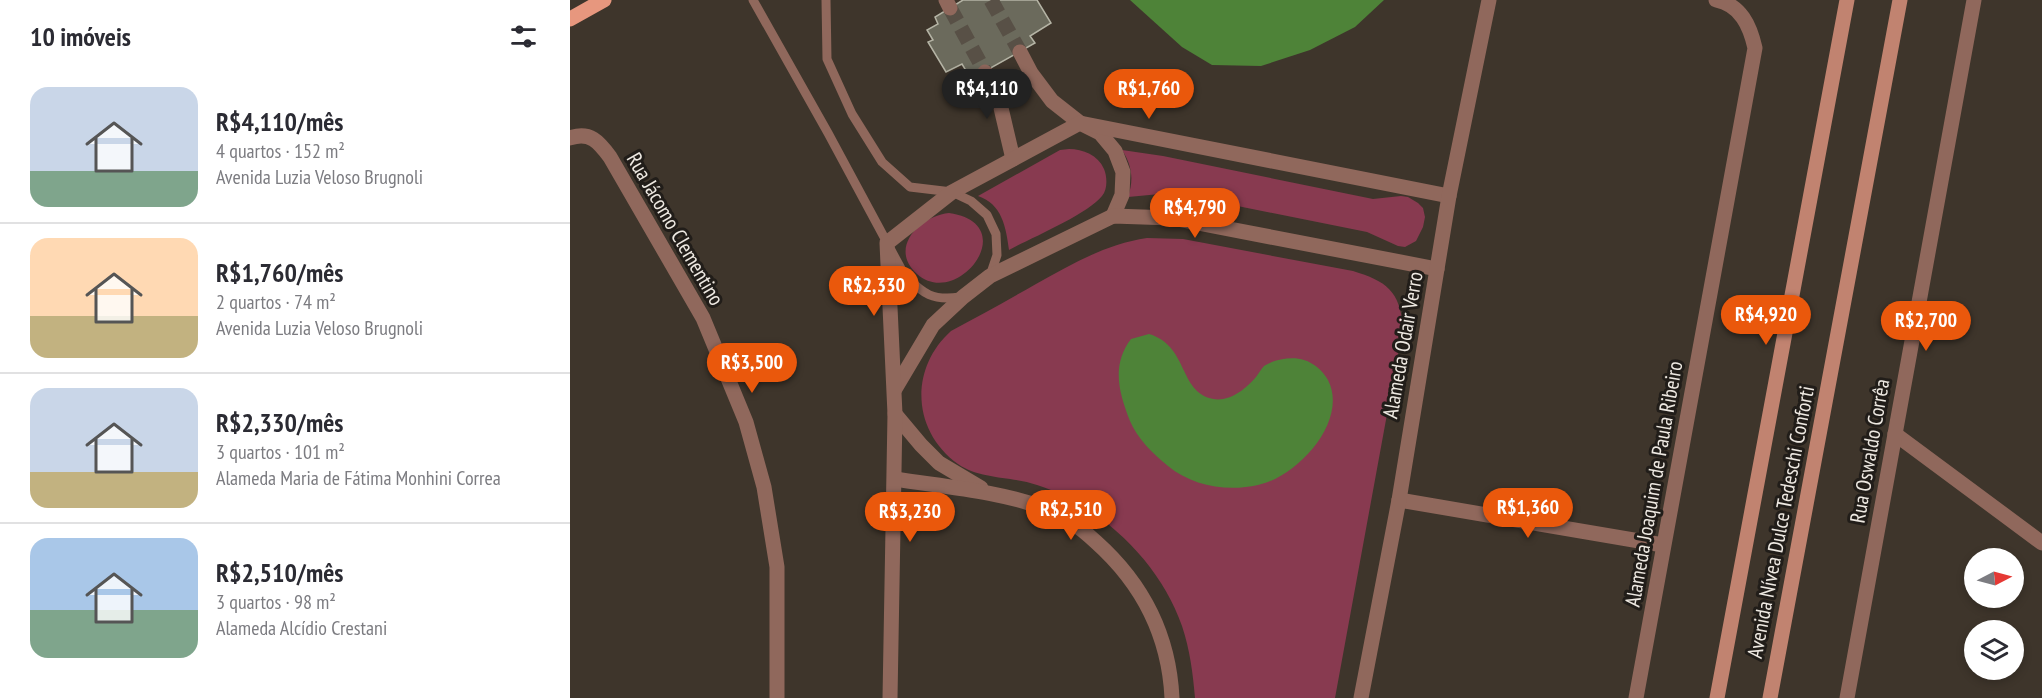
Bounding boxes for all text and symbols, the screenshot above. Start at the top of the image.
text: 10 imóveis [30,20,131,53]
icon: filters [507,20,540,53]
pin: R$4,110 [932,69,1042,120]
pin: R$1,760 [1094,69,1204,120]
text: R$4,110 [956,75,1018,101]
text: R$1,760 [1118,75,1180,101]
text: R$4,110/mês [216,105,343,138]
icon: home [78,111,150,183]
text: 4 quartos · 152 m² [216,138,345,164]
street label: Rua Jácomo Clementino [621,147,730,310]
text: Avenida Luzia Veloso Brugnoli [216,164,423,190]
pin: R$4,790 [1140,188,1250,239]
text: R$4,790 [1164,194,1226,220]
text: R$1,760/mês [216,256,343,289]
icon: home [78,262,150,334]
pin: R$2,330 [819,266,929,317]
street label: Alameda Odair Verro [1376,269,1429,421]
text: R$2,330 [843,272,905,298]
text: 2 quartos · 74 m² [216,289,336,315]
pin: R$4,920 [1711,295,1821,346]
text: R$4,920 [1735,301,1797,327]
pin: R$2,700 [1871,301,1981,352]
text: R$2,700 [1895,307,1957,333]
text: Avenida Luzia Veloso Brugnoli [216,315,423,341]
pin: R$3,500 [697,343,807,394]
text: R$3,500 [721,349,783,375]
street label: Alameda Joaquim de Paula Ribeiro [1619,359,1688,609]
street label: Rua Oswaldo Corrêa [1844,377,1895,525]
street label: Avenida Nívea Dulce Tedeschi Conforti [1741,383,1820,660]
text: R$2,330/mês [216,406,343,439]
icon: home [78,412,150,484]
text: 3 quartos · 101 m² [216,439,345,465]
text: Alameda Maria de Fátima Monhini Correa [216,465,501,491]
pin: R$1,360 [1473,488,1583,539]
pin: R$2,510 [1016,490,1126,541]
pin: R$3,230 [855,492,965,543]
text: R$1,360 [1497,494,1559,520]
text: R$2,510 [1040,496,1102,522]
text: R$3,230 [879,498,941,524]
north arrow [1964,548,2024,608]
map controls [1964,548,2024,680]
text: R$2,510/mês [216,556,343,589]
icon: home [78,562,150,634]
text: 3 quartos · 98 m² [216,589,336,615]
text: Alameda Alcídio Crestani [216,615,387,641]
button: layers [1964,620,2024,680]

